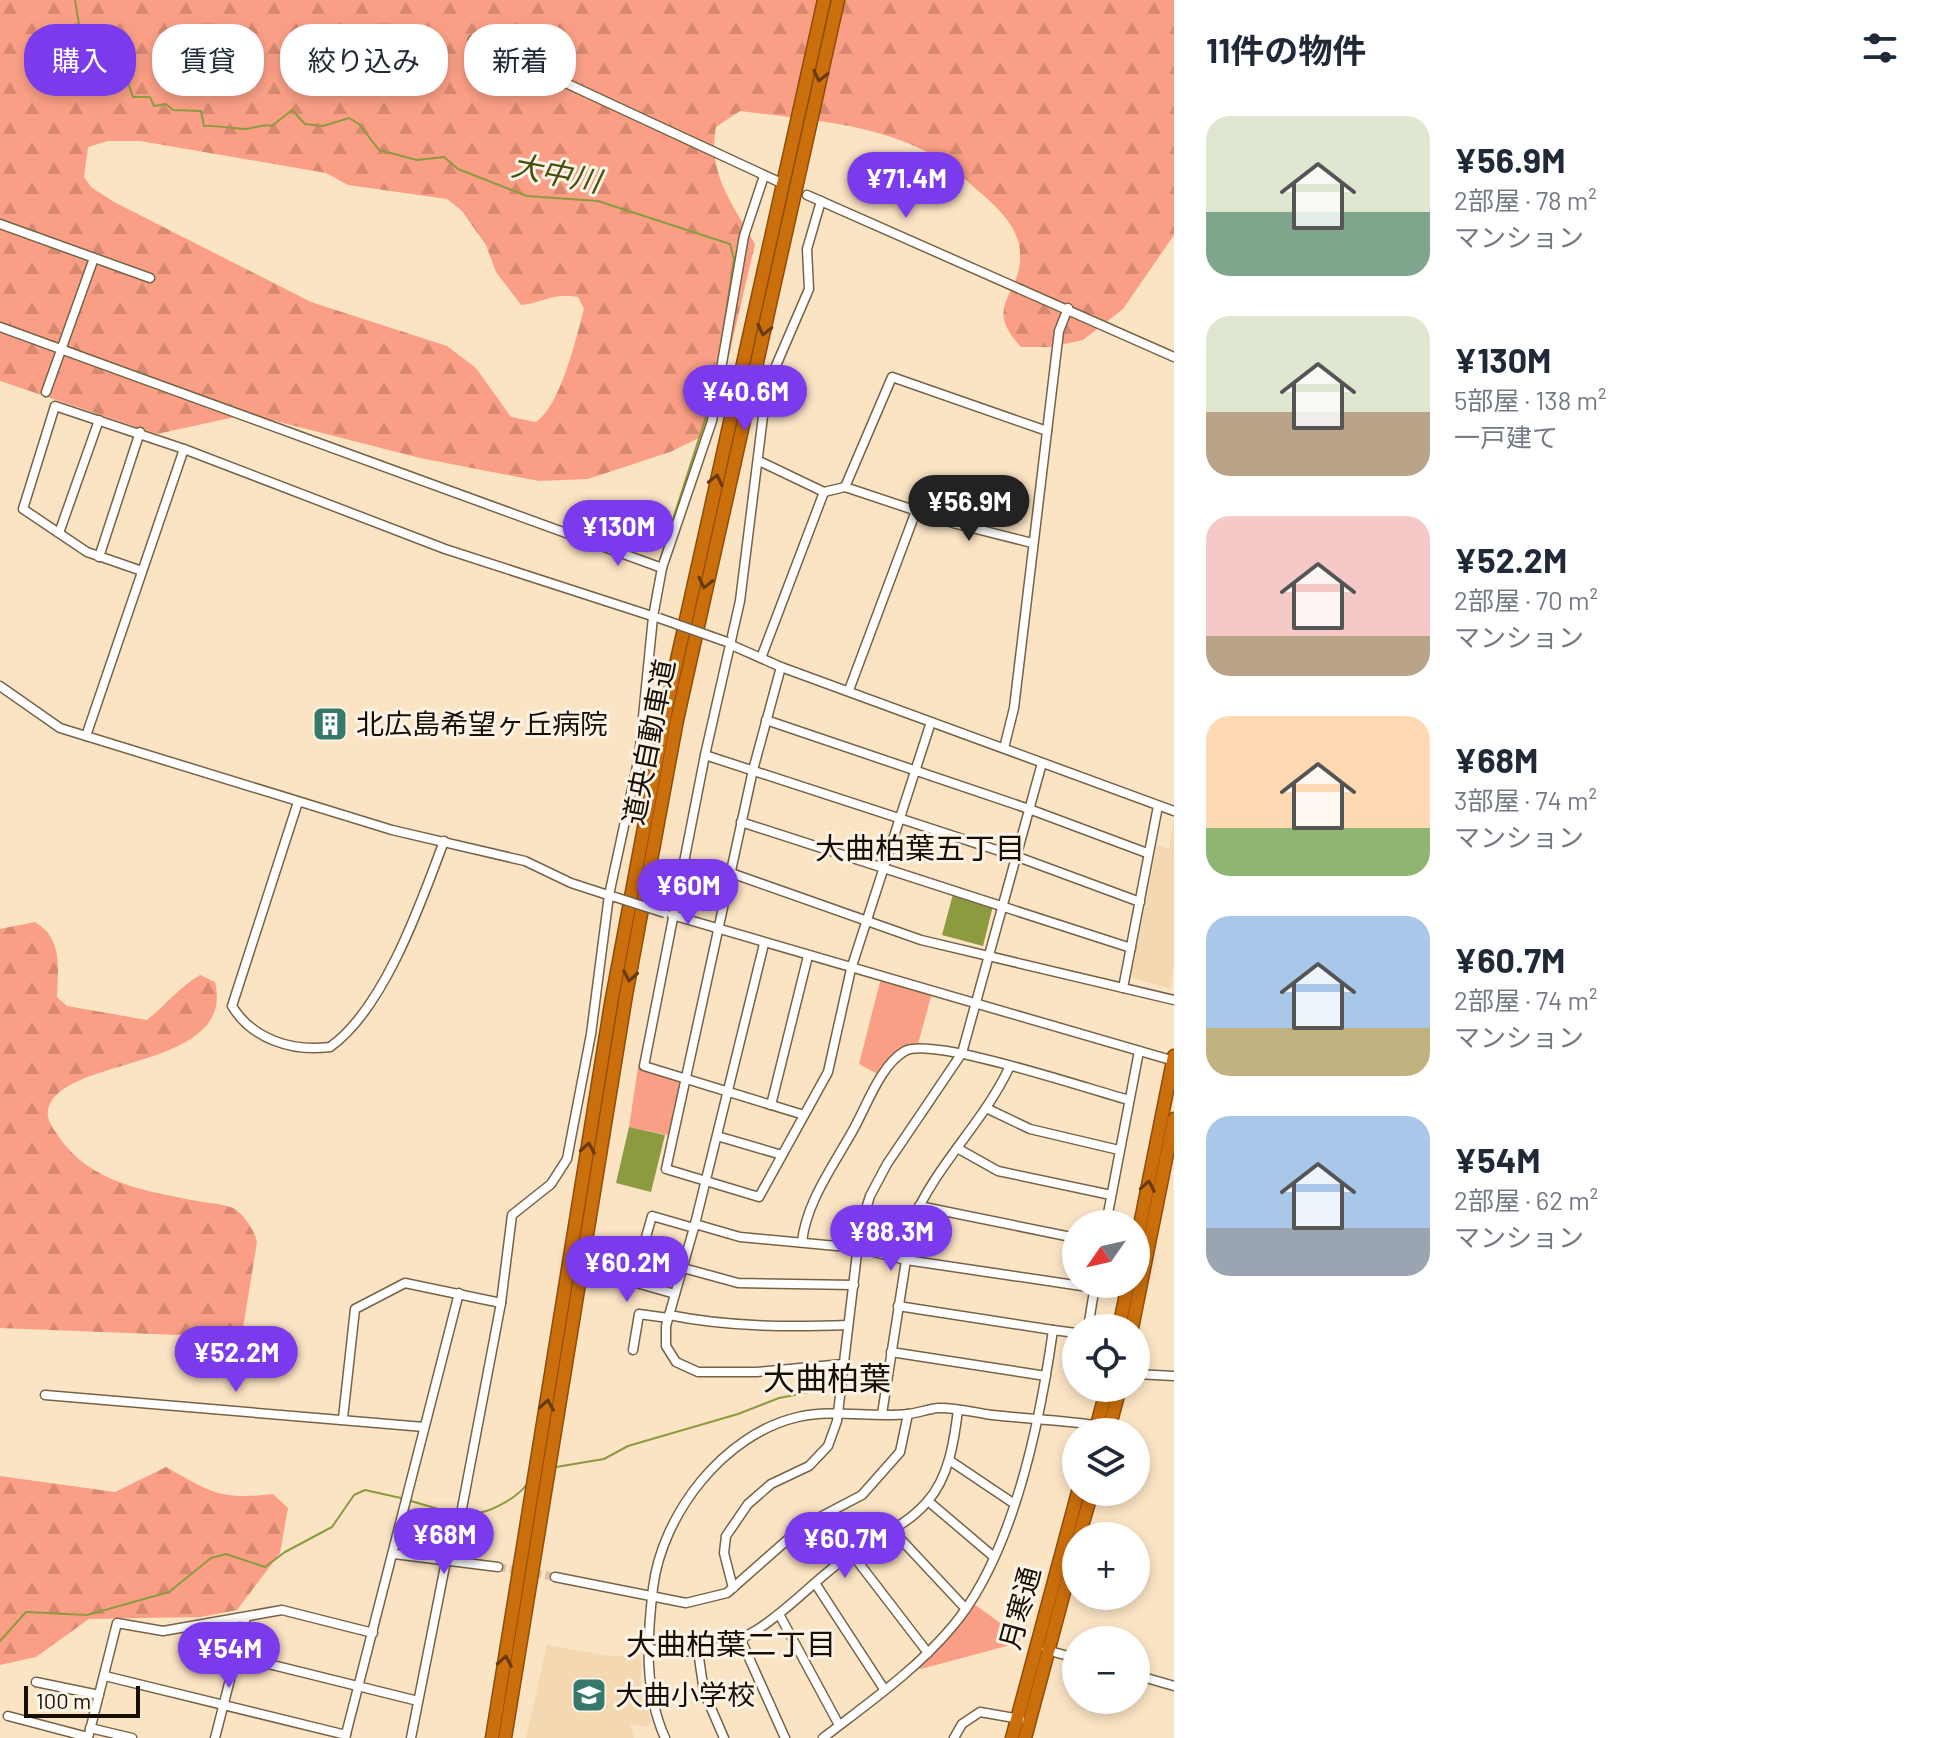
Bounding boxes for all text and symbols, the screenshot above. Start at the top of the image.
chip: 購入 [24,24,136,96]
chip: 賃貸 [152,24,264,96]
chip: 絞り込み [280,24,448,96]
chip: 新着 [464,24,576,96]
icon: filters [1858,26,1902,70]
text: 11件の物件 [1206,29,1366,70]
one-way arrow [812,69,829,82]
text: ¥56.9M [1454,139,1565,180]
water label: 大中川 [509,146,607,199]
icon: home [1270,148,1366,244]
pin: ¥71.4M [841,152,971,220]
text: ¥71.4M [865,162,947,193]
text: 2部屋 · 78 m² [1454,184,1597,215]
text: マンション [1454,221,1584,252]
one-way arrow [756,322,773,336]
text: ¥130M [1454,339,1551,380]
icon: home [1270,348,1366,444]
pin: ¥40.6M [680,365,810,433]
text: ¥40.6M [701,375,789,406]
text: 5部屋 · 138 m² [1454,384,1606,415]
text: 一戸建て [1454,421,1558,452]
one-way arrow [706,474,723,487]
pin: ¥56.9M [904,475,1034,543]
text: ¥56.9M [926,485,1012,516]
pin: ¥130M [562,500,674,568]
text: ¥130M [581,510,655,541]
text: ¥52.2M [1454,539,1567,580]
icon: home [1270,548,1366,644]
one-way arrow [697,576,714,589]
text: 2部屋 · 70 m² [1454,584,1598,615]
text: マンション [1454,621,1584,652]
street label: 道央自動車道 [615,656,681,828]
building icon: 北広島希望ヶ丘病院 [311,705,349,743]
place label: 北広島希望ヶ丘病院 [356,706,608,740]
text: ¥68M [1454,739,1538,780]
icon: home [1270,748,1366,844]
text: 3部屋 · 74 m² [1454,784,1597,815]
text: マンション [1454,821,1584,852]
district label: 大曲柏葉五丁目 [815,829,1025,865]
pin: ¥60M [641,859,735,927]
text: ¥60M [655,869,721,900]
text: ¥60.7M [1454,939,1565,980]
icon: home [1270,948,1366,1044]
one-way arrow [622,969,639,983]
text: 2部屋 · 74 m² [1454,984,1598,1015]
text: マンション [1454,1021,1584,1052]
text: ¥54M [1454,1139,1541,1180]
one-way arrow [578,1141,595,1155]
icon: home [1270,1148,1366,1244]
one-way arrow [1139,1180,1156,1194]
text: 2部屋 · 62 m² [1454,1184,1598,1215]
pin: ¥88.3M [826,1205,956,1273]
north arrow [1062,1210,1150,1298]
map controls [1062,1210,1150,1714]
text: ¥88.3M [848,1215,934,1246]
text: マンション [1454,1221,1584,1252]
pin: ¥60.2M [562,1236,692,1304]
text: ¥60.2M [584,1246,670,1277]
button: locate [1062,1314,1150,1402]
pin: ¥52.2M [171,1326,301,1394]
text: ¥52.2M [193,1336,279,1367]
district label: 大曲柏葉 [763,1358,891,1396]
one-way arrow [538,1398,555,1411]
button: layers [1062,1418,1150,1506]
pin: ¥68M [397,1508,491,1576]
pin: ¥60.7M [780,1512,910,1580]
text: ¥68M [412,1518,476,1549]
text: ¥60.7M [802,1522,888,1553]
button: + [1062,1522,1150,1610]
street label: 月寒通 [992,1563,1046,1653]
pin: ¥54M [182,1622,276,1690]
district label: 大曲柏葉二丁目 [626,1625,836,1661]
button: − [1062,1626,1150,1714]
text: ¥54M [196,1632,262,1663]
one-way arrow [496,1654,513,1668]
school or university icon: 大曲小学校 [570,1676,608,1714]
place label: 大曲小学校 [615,1677,755,1711]
scale bar [24,1682,140,1718]
text: 100 m [36,1687,91,1713]

